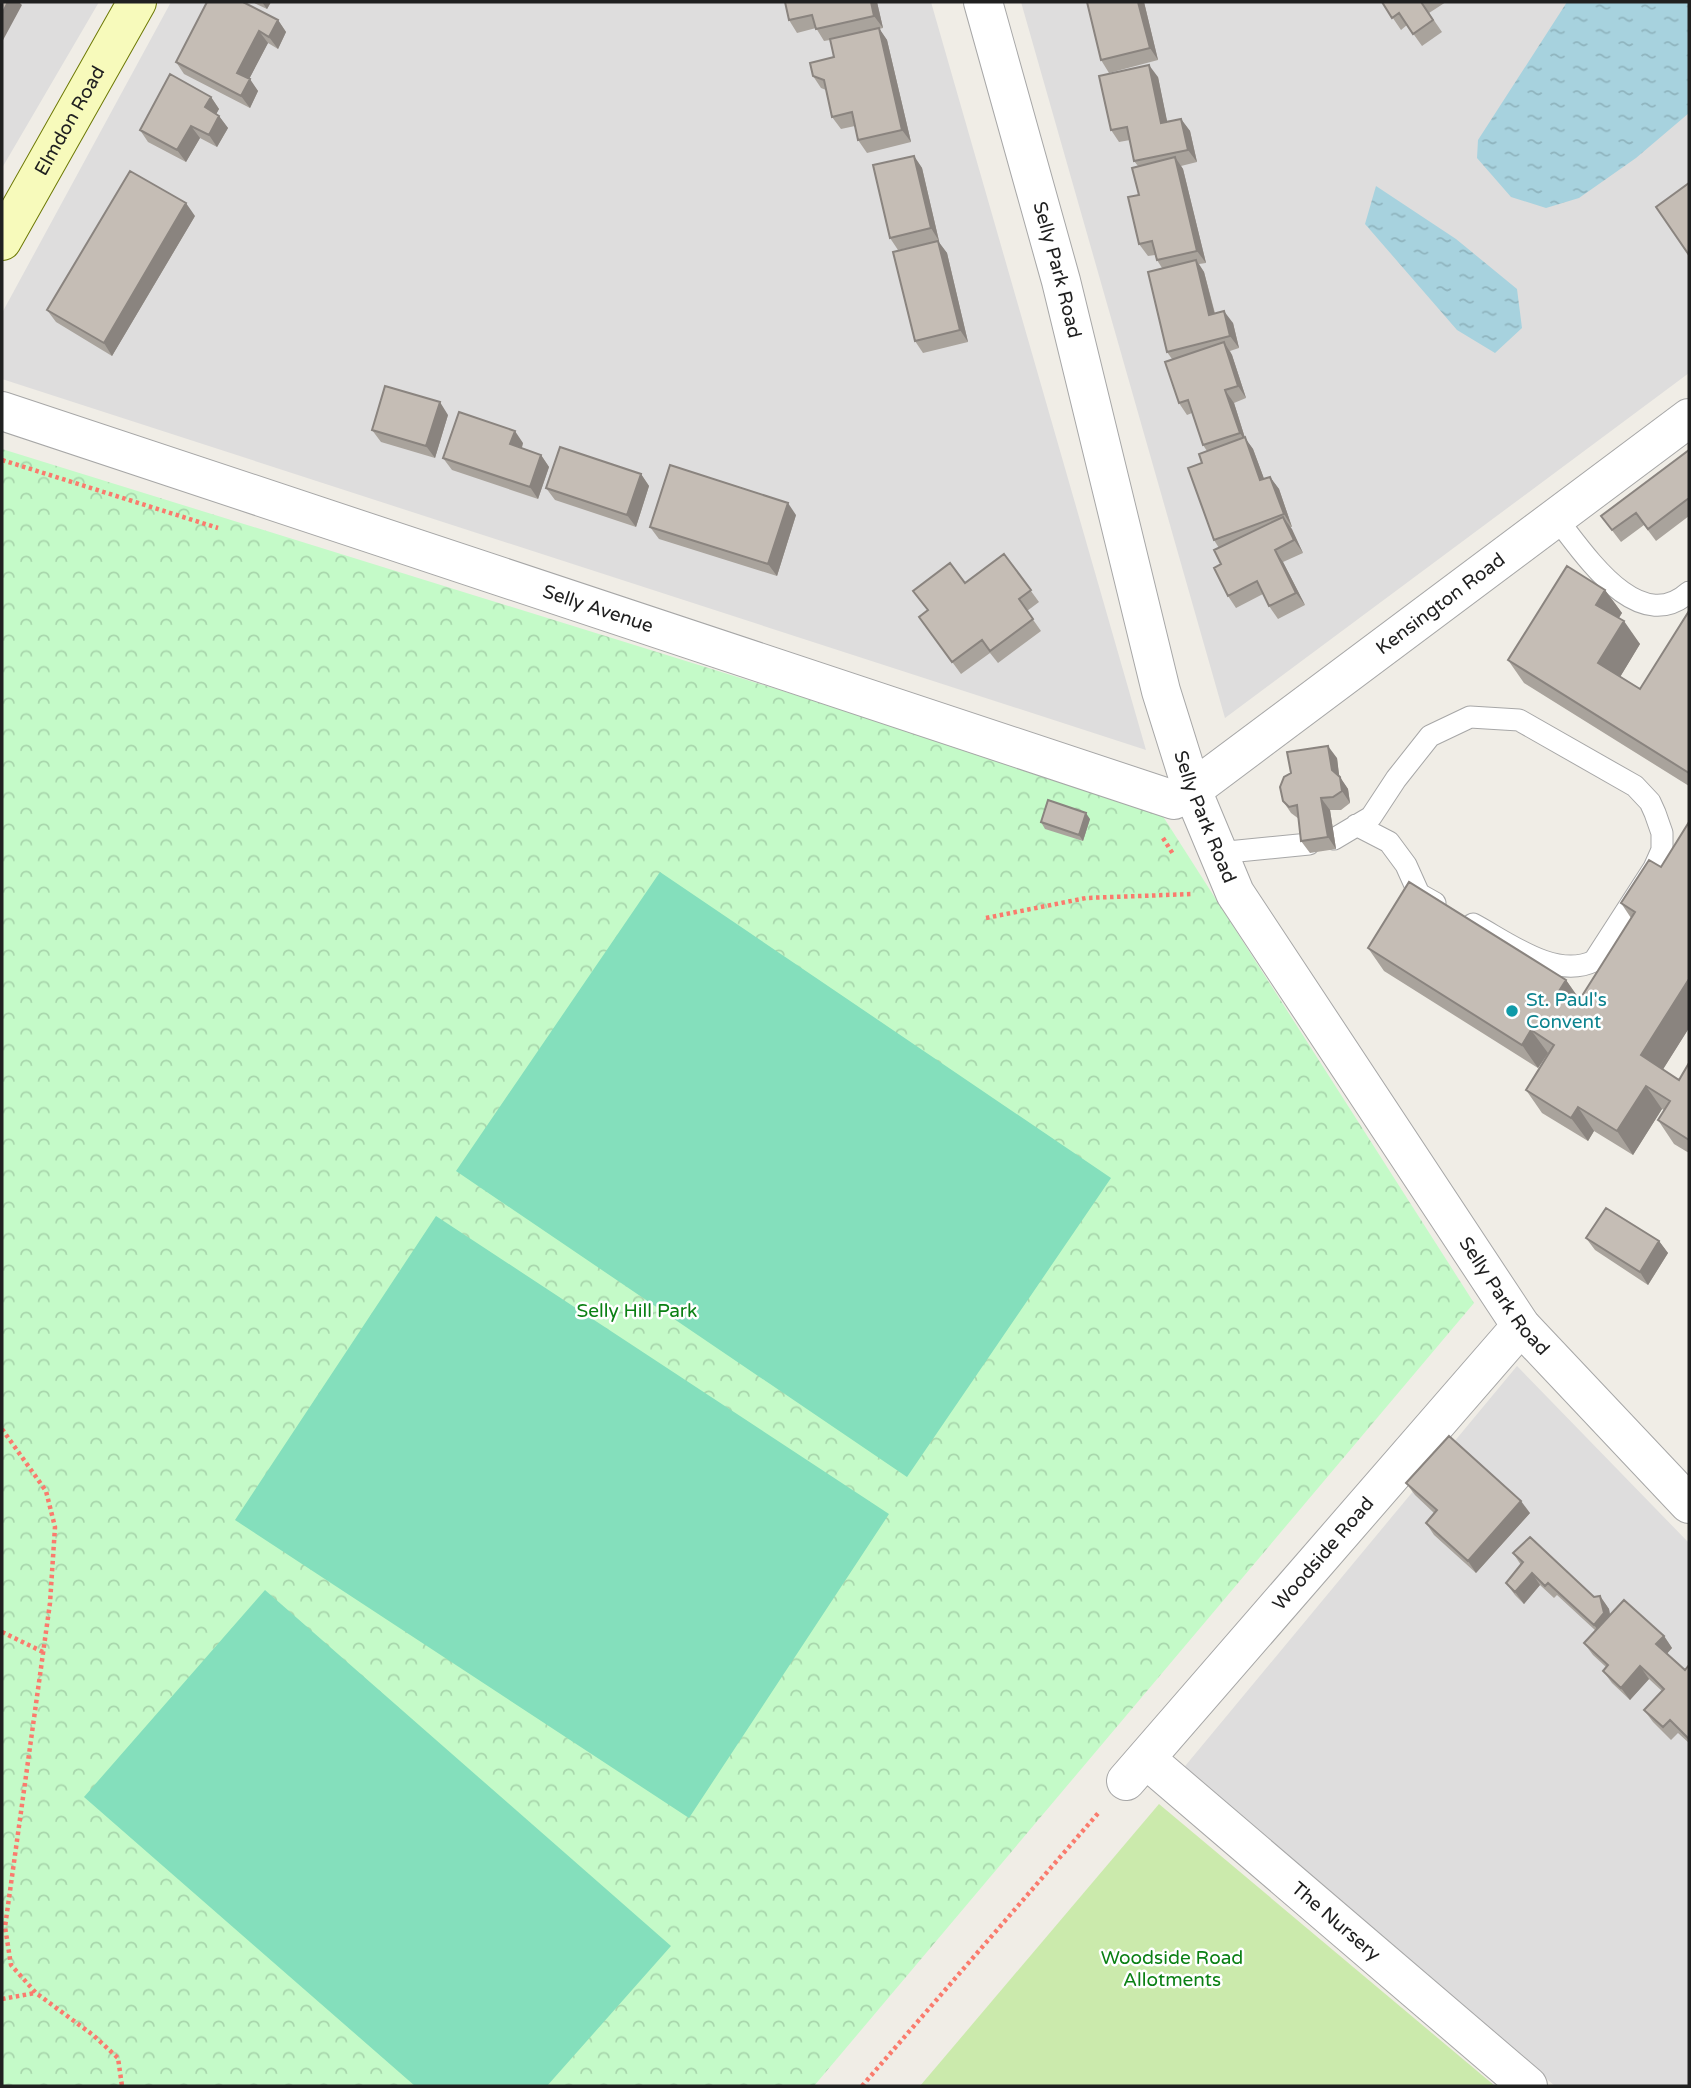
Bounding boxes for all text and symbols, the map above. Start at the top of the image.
street label: Elmdon Road [30,62,109,179]
street label: Selly Park Road [1028,199,1086,340]
street label: Kensington Road [1372,549,1509,659]
street label: Selly Avenue [540,580,656,637]
street label: Selly Park Road [1169,748,1241,886]
place label: St. Paul's Convent [1526,989,1607,1033]
marker: St. Paul's Convent [1504,1003,1520,1019]
street label: Selly Park Road [1454,1233,1554,1360]
park label: Selly Hill Park [577,1300,697,1322]
street label: Woodside Road [1268,1493,1378,1615]
street label: The Nursery [1287,1877,1385,1966]
park label: Woodside Road Allotments [1101,1947,1243,1991]

